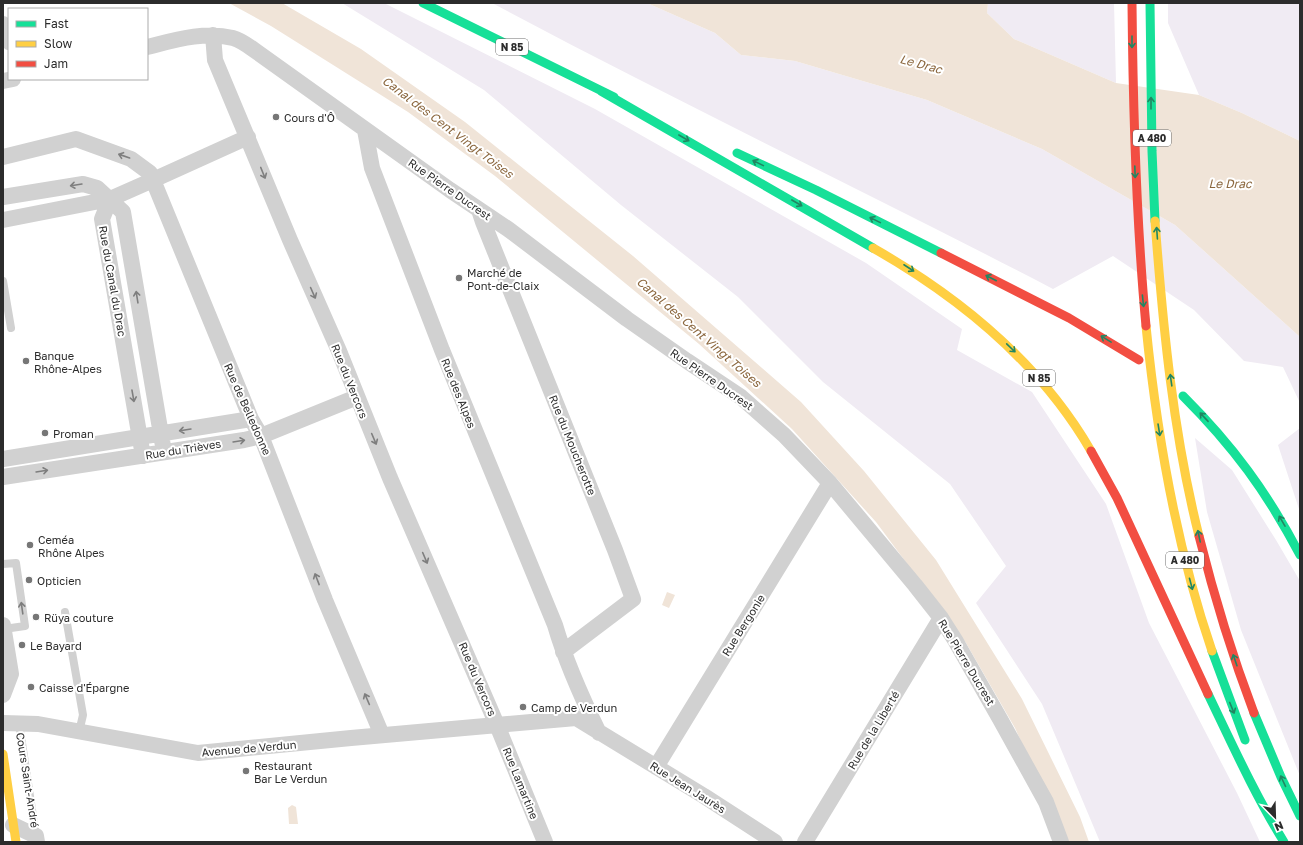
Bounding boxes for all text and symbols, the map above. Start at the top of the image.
legend [8,8,148,80]
text: Fast [44,16,69,31]
one-way arrow [1128,35,1136,48]
text: Slow [44,36,72,51]
road number: N 85 [496,39,528,55]
water label: Le Drac [898,51,945,77]
text: Jam [44,56,68,71]
water label: Canal des Cent Vingt Toises [380,73,517,182]
one-way arrow [1147,97,1155,110]
place label: Cours d'Ô [284,111,335,124]
marker: Cours d'Ô [271,112,281,122]
road number: A 480 [1133,130,1171,146]
one-way arrow [678,134,690,142]
one-way arrow [117,152,130,159]
street label: Rue Pierre Ducrest [406,155,494,223]
one-way arrow [753,159,765,166]
one-way arrow [1131,165,1139,178]
one-way arrow [259,166,267,178]
water label: Le Drac [1209,176,1253,191]
one-way arrow [70,181,83,189]
one-way arrow [790,199,802,207]
one-way arrow [869,216,881,223]
street label: Rue du Canal du Drac [97,225,129,337]
one-way arrow [1153,227,1160,240]
one-way arrow [903,264,914,272]
place label: Marché de Pont-de-Claix [467,266,539,292]
marker: Marché de Pont-de-Claix [454,273,464,283]
water label: Canal des Cent Vingt Toises [634,274,765,391]
one-way arrow [986,274,998,281]
one-way arrow [310,286,317,298]
one-way arrow [133,291,141,304]
one-way arrow [1140,294,1147,307]
one-way arrow [1100,334,1112,342]
street label: Rue du Vercors [329,342,371,420]
one-way arrow [1006,343,1016,353]
street label: Rue Pierre Ducrest [668,345,756,413]
place label: Banque Rhône-Alpes [34,349,102,375]
marker: Banque Rhône-Alpes [21,356,31,366]
street label: Rue des Alpes [439,356,479,430]
street label: Rue de Belledonne [222,361,274,457]
road number: N 85 [1023,370,1055,386]
one-way arrow [1167,374,1175,387]
one-way arrow [129,389,137,402]
street label: Rue du Moucherotte [547,393,599,497]
one-way arrow [1199,412,1208,422]
one-way arrow [1155,423,1163,436]
place label: Proman [53,427,94,440]
one-way arrow [179,427,192,435]
marker: Proman [40,428,50,438]
one-way arrow [371,432,378,444]
one-way arrow [232,436,245,444]
street label: Rue du Trièves [144,437,222,461]
one-way arrow [35,467,48,475]
one-way arrow [1277,515,1285,527]
one-way arrow [1194,529,1202,542]
place label: Ceméa Rhône Alpes [38,533,105,559]
marker: Ceméa Rhône Alpes [25,540,35,550]
one-way arrow [422,552,429,564]
road number: A 480 [1166,552,1204,568]
one-way arrow [313,573,321,585]
place label: Opticien [37,574,81,587]
marker: Opticien [24,575,34,585]
one-way arrow [1188,578,1195,591]
street label: Rue Bergonie [719,592,767,658]
one-way arrow [18,602,26,615]
place label: Rüya couture [44,611,114,624]
marker: Rüya couture [31,612,41,622]
street label: Rue Pierre Ducrest [936,617,998,707]
place label: Le Bayard [30,639,82,652]
marker: Le Bayard [17,640,27,650]
street label: Rue du Vercors [457,640,500,718]
one-way arrow [1231,654,1238,667]
place label: Caisse d'Épargne [39,681,129,694]
marker: Caisse d'Épargne [26,682,36,692]
street label: Rue de la Liberté [844,688,902,772]
one-way arrow [363,693,370,705]
place label: Camp de Verdun [531,701,617,714]
one-way arrow [1228,701,1236,713]
marker: Camp de Verdun [518,702,528,712]
street label: Cours Saint-André [14,731,42,829]
street label: Avenue de Verdun [201,737,297,759]
street label: Rue Lamartine [501,745,541,821]
place label: Restaurant Bar Le Verdun [254,759,327,785]
street label: Rue Jean Jaurès [648,759,728,816]
marker: Restaurant Bar Le Verdun [241,766,251,776]
one-way arrow [1279,775,1286,787]
north arrow [1255,797,1295,837]
text: N [1273,819,1285,834]

